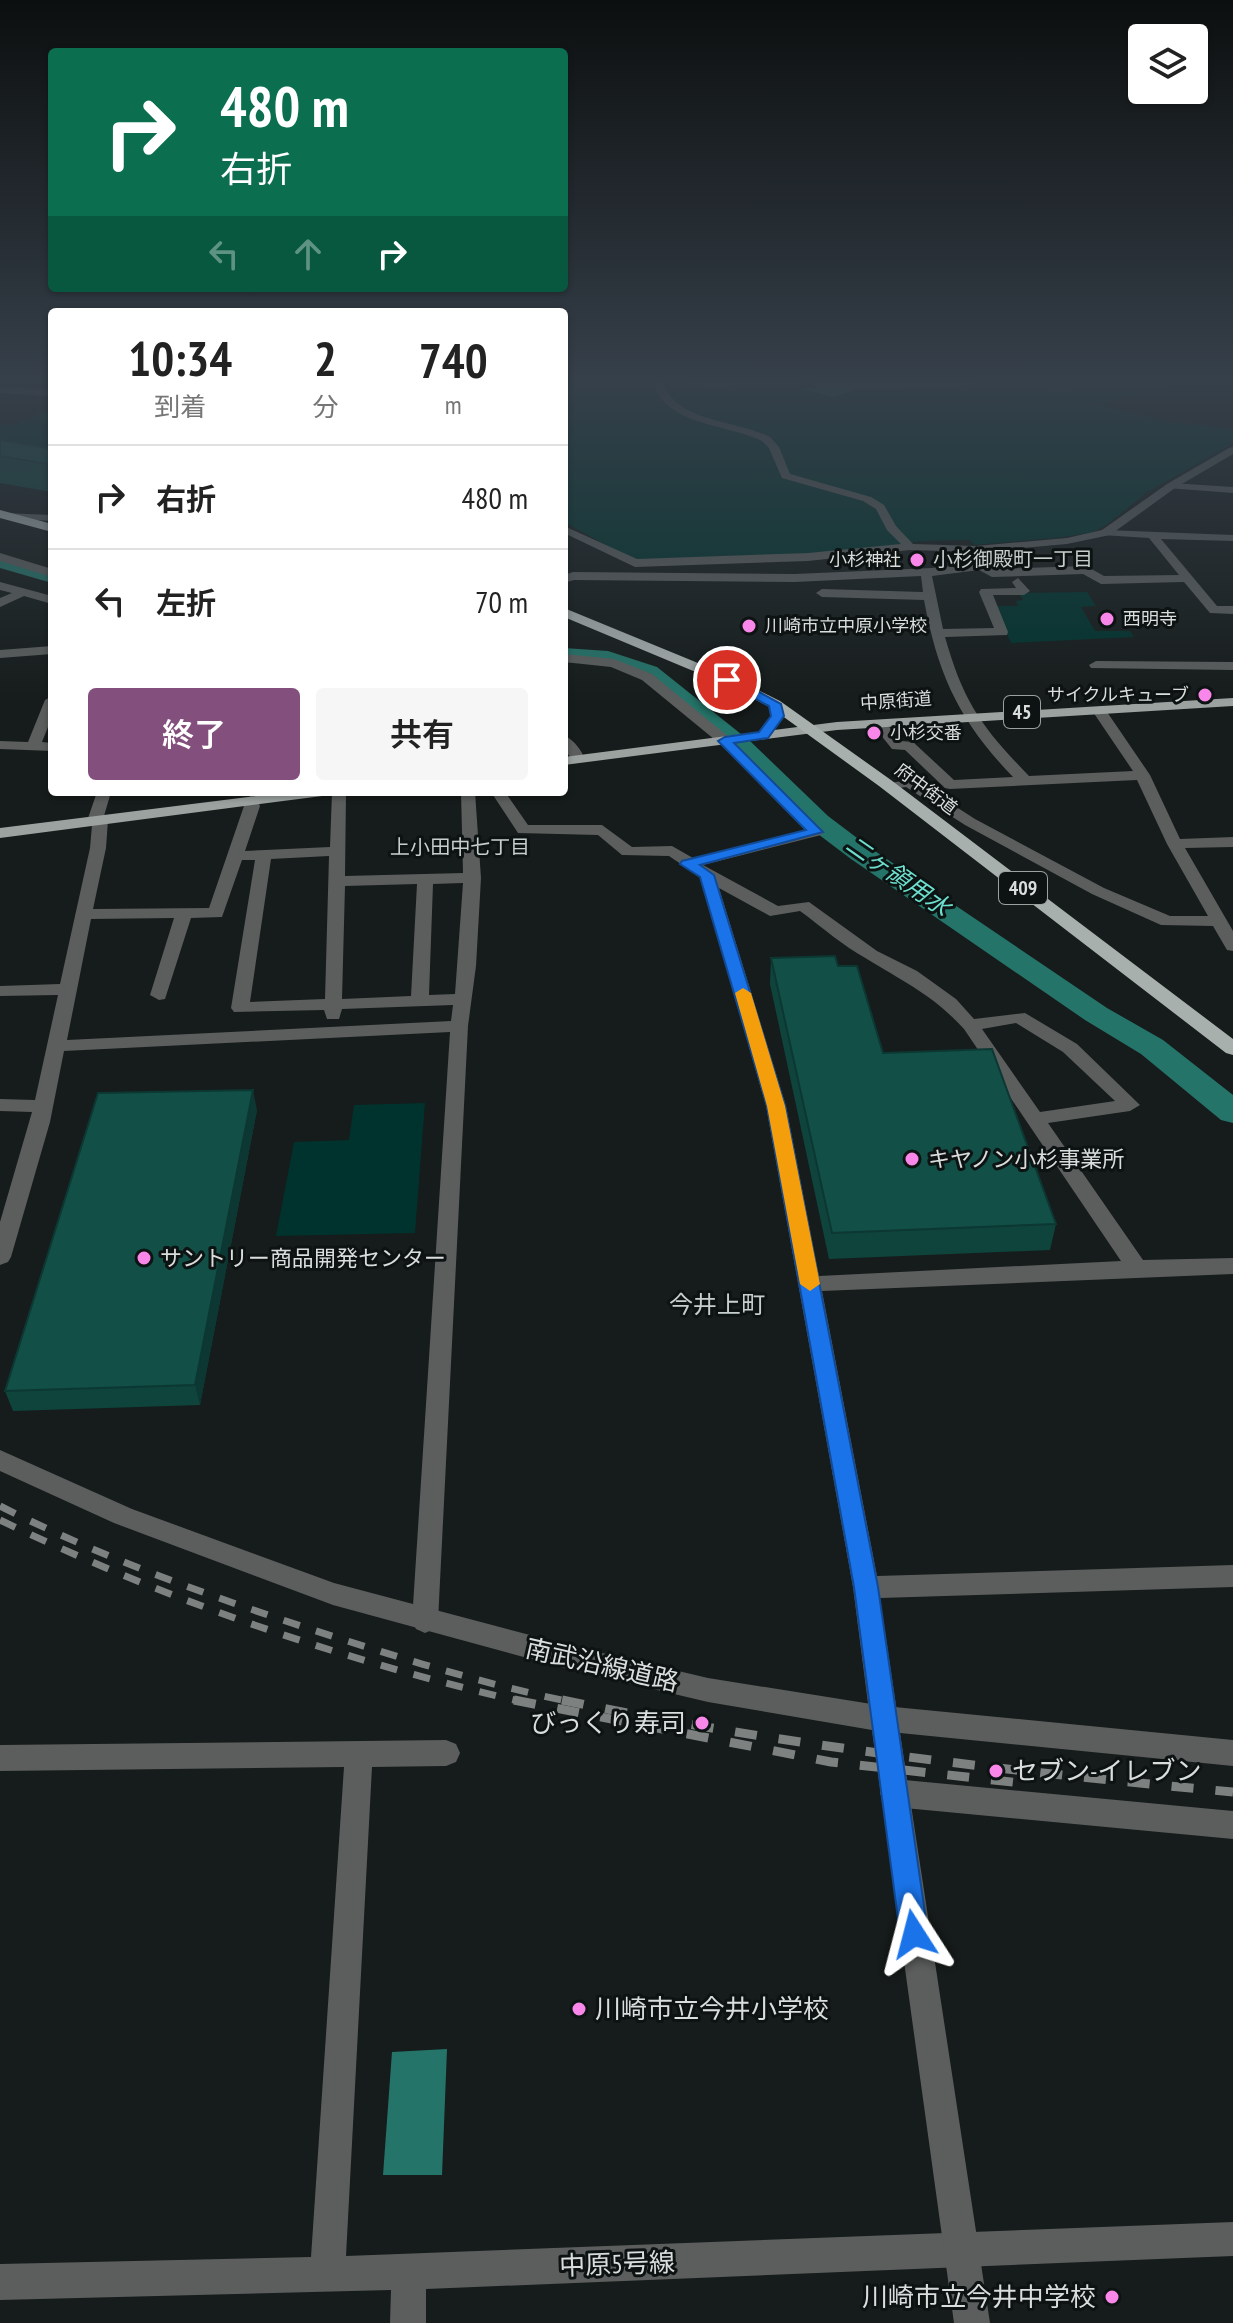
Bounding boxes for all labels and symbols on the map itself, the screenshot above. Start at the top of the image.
district label: 小杉御殿町一丁目 [933,546,1093,572]
place label: 小杉神社 [829,548,901,571]
marker: 小杉神社 [908,551,926,569]
place label: 西明寺 [1123,607,1177,630]
marker: 西明寺 [1098,610,1116,628]
place label: 川崎市立中原小学校 [765,614,927,637]
marker: 川崎市立中原小学校 [740,617,758,635]
pin [693,646,761,714]
place label: サイクルキューブ [1047,683,1189,706]
marker: サイクルキューブ [1196,686,1214,704]
street label: 中原街道 [859,687,933,714]
road number: 45 [1004,696,1040,728]
place label: 小杉交番 [890,721,962,744]
marker: 小杉交番 [865,724,883,742]
street label: 府中街道 [891,758,962,819]
water label: 二ヶ領用水 [840,828,959,924]
district label: 上小田中七丁目 [390,834,530,860]
road number: 409 [999,872,1047,904]
place label: キヤノン小杉事業所 [928,1145,1124,1173]
marker: キヤノン小杉事業所 [903,1150,921,1168]
place label: サントリー商品開発センター [160,1244,446,1272]
marker: サントリー商品開発センター [135,1249,153,1267]
district label: 今井上町 [669,1289,765,1320]
street label: 南武沿線道路 [522,1631,682,1698]
place label: びっくり寿司 [530,1706,686,1739]
marker: びっくり寿司 [693,1714,711,1732]
place label: セブン-イレブン [1012,1754,1202,1787]
marker: セブン-イレブン [987,1762,1005,1780]
position arrow [872,1892,956,1976]
place label: 川崎市立今井小学校 [595,1992,829,2025]
marker: 川崎市立今井小学校 [570,2000,588,2018]
street label: 中原5号線 [559,2245,675,2282]
place label: 川崎市立今井中学校 [862,2280,1096,2313]
marker: 川崎市立今井中学校 [1103,2288,1121,2306]

